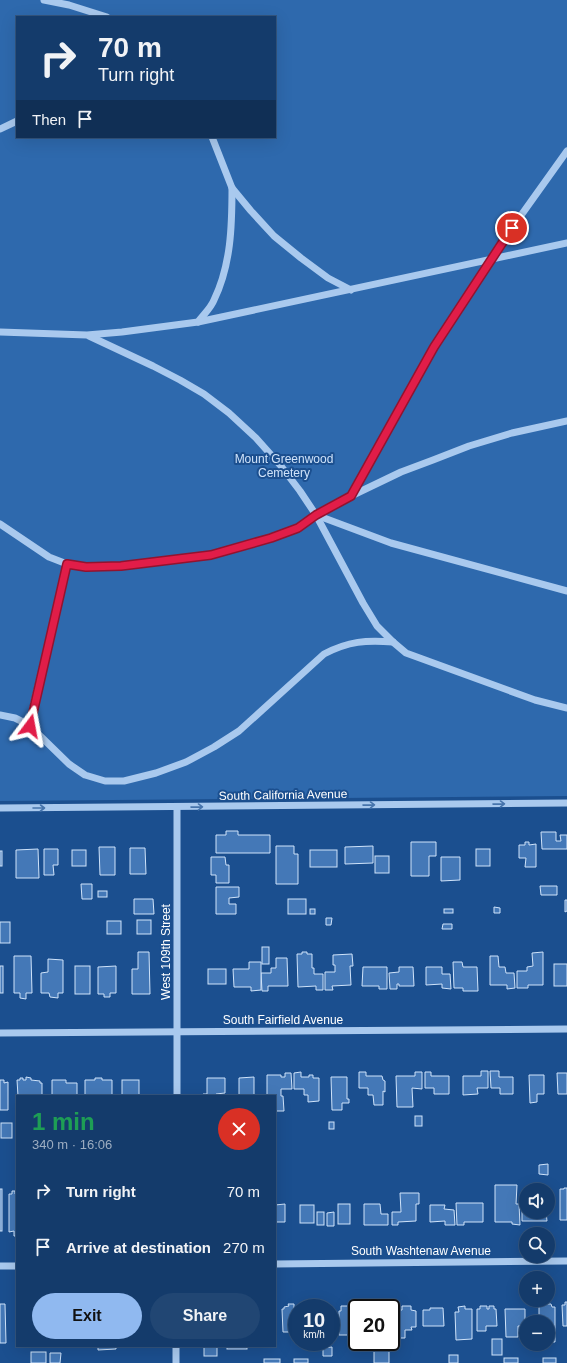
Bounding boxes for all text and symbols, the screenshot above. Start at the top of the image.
icon: right [32,32,84,84]
text: 70 m [98,32,162,63]
text: Turn right [98,65,174,85]
icon: arrive [74,108,96,130]
text: Then [32,111,66,128]
pin [495,211,529,245]
icon: arrive [501,217,523,239]
park label: Mount Greenwood Cemetery [235,452,333,480]
position arrow [9,705,51,747]
street label: South California Avenue [219,787,348,803]
one-way arrow [492,800,505,808]
one-way arrow [362,801,375,809]
one-way arrow [190,803,203,811]
one-way arrow [32,804,45,812]
street label: West 109th Street [159,903,173,1000]
street label: South Fairfield Avenue [223,1013,344,1027]
text: 1 min [32,1108,95,1135]
button: close [218,1108,260,1150]
text: 340 m · 16:06 [32,1137,112,1152]
icon: right [32,1180,54,1202]
text: Turn right [66,1183,136,1200]
text: 70 m [227,1183,260,1200]
map controls [519,1183,555,1351]
button: sound [519,1183,555,1219]
button: search [519,1227,555,1263]
icon: arrive [32,1236,54,1258]
text: Arrive at destination [66,1239,211,1256]
text: 270 m [223,1239,265,1256]
street label: South Washtenaw Avenue [351,1244,491,1258]
button: + [519,1271,555,1307]
button: Exit [32,1293,142,1339]
button: Share [150,1293,260,1339]
speed limit sign: 20 [348,1299,400,1351]
text: 10 [303,1309,325,1331]
button: − [519,1315,555,1351]
text: km/h [303,1329,325,1340]

